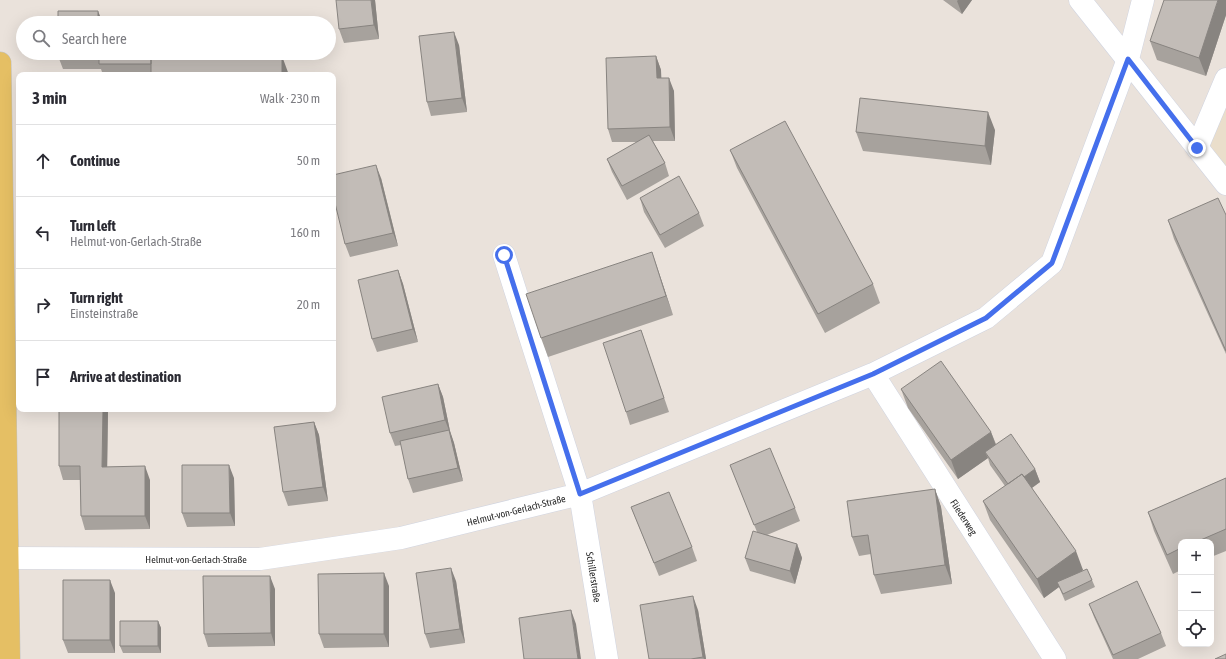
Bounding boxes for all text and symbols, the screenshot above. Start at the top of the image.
search box [16,16,336,60]
icon: search [30,27,52,49]
text: Search here [62,30,127,47]
text: 3 min [32,88,67,108]
text: Walk · 230 m [260,91,320,106]
route end [1188,139,1206,157]
icon: ahead [32,150,54,172]
text: Continue [70,152,120,169]
text: 50 m [297,153,320,168]
text: Turn left [70,217,116,234]
icon: left [32,222,54,244]
text: 160 m [291,225,320,240]
text: Helmut-von-Gerlach-Straße [70,234,202,249]
route start [495,246,513,264]
text: Turn right [70,289,123,306]
icon: right [32,294,54,316]
text: 20 m [297,297,320,312]
text: Einsteinstraße [70,306,138,321]
icon: arrive [32,366,54,388]
text: Arrive at destination [70,368,181,385]
street label: Helmut-von-Gerlach-Straße [466,493,567,528]
street label: Fliederweg [948,497,980,538]
map controls [1178,539,1214,647]
button: + [1178,539,1214,575]
street label: Schillerstraße [584,551,603,603]
street label: Helmut-von-Gerlach-Straße [145,554,247,565]
button: − [1178,575,1214,611]
button: locate [1178,611,1214,647]

